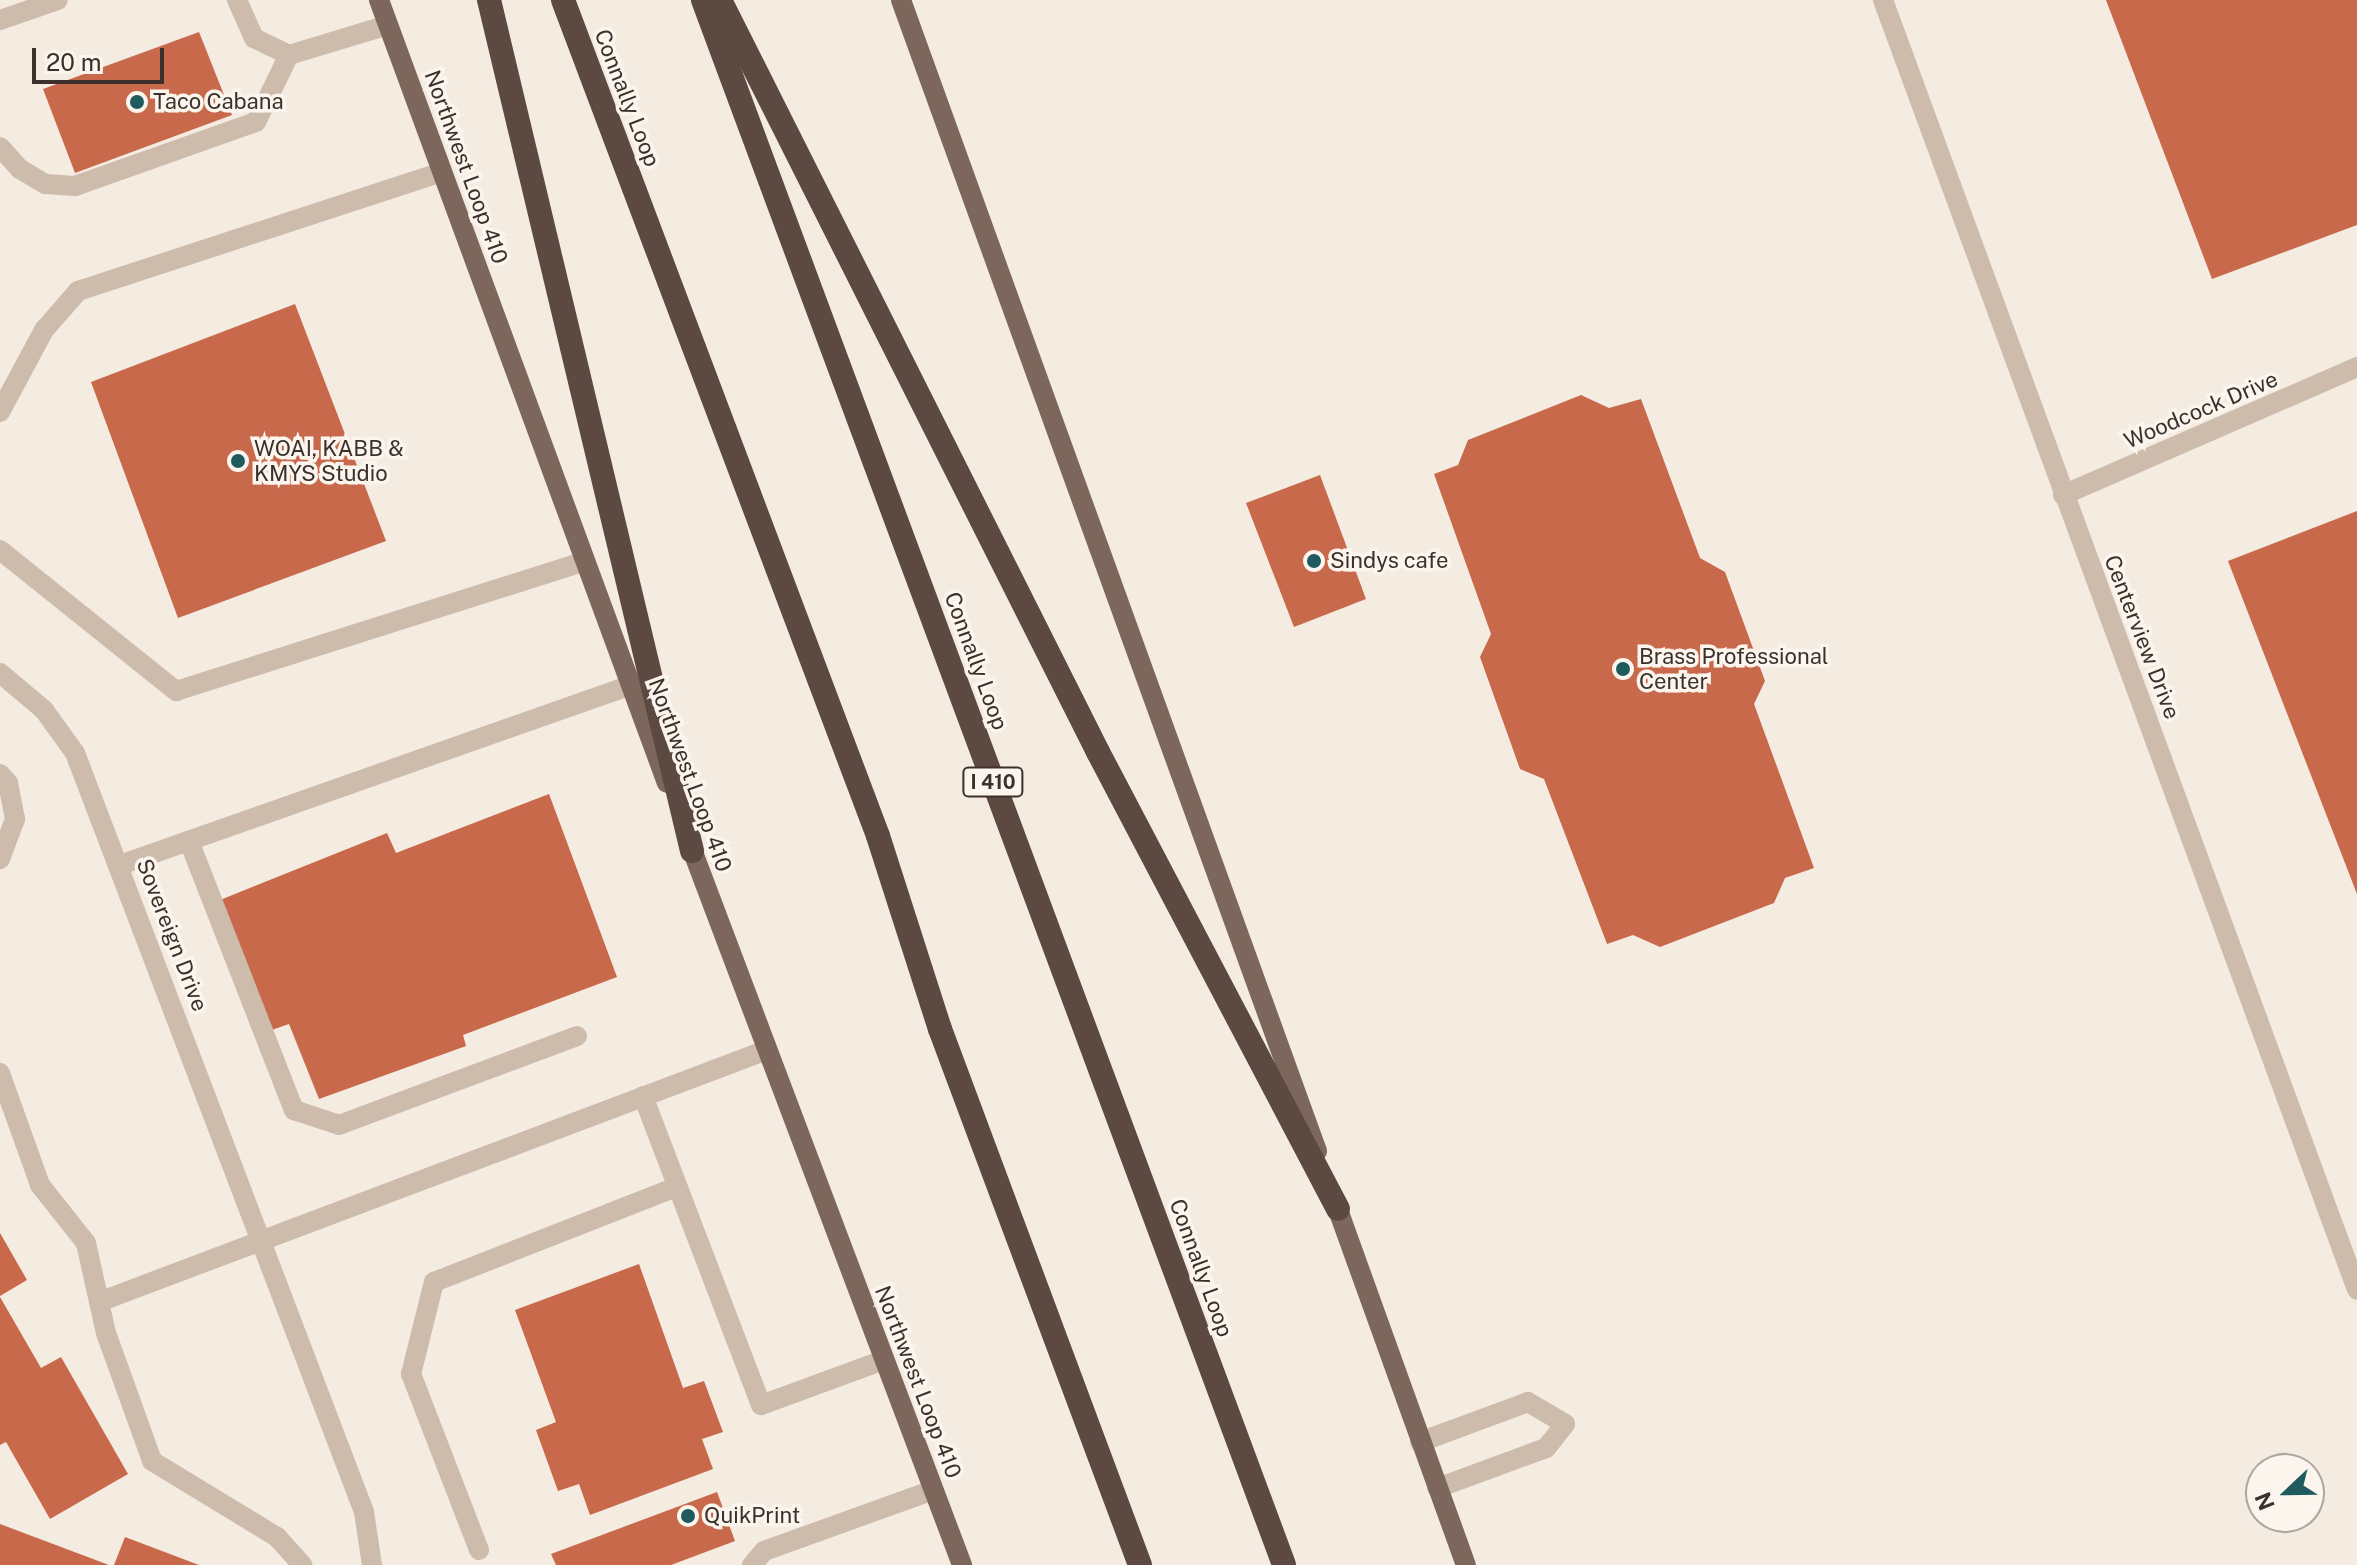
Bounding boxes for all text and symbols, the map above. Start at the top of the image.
street label: Connally Loop [589,26,665,170]
scale bar [36,32,168,82]
text: 20 m [46,48,102,76]
street label: Northwest Loop 410 [419,67,513,267]
place label: Taco Cabana [153,89,284,115]
marker: Taco Cabana [128,93,146,111]
street label: Woodcock Drive [2120,366,2282,454]
place label: WOAI, KABB & KMYS Studio [254,435,404,486]
marker: WOAI, KABB & KMYS Studio [229,452,247,470]
place label: Sindys cafe [1330,548,1449,574]
street label: Centerview Drive [2099,551,2185,723]
marker: Sindys cafe [1305,552,1323,570]
street label: Connally Loop [939,588,1013,734]
place label: Brass Professional Center [1639,643,1829,694]
marker: Brass Professional Center [1614,660,1632,678]
street label: Northwest Loop 410 [643,675,737,875]
road number: I 410 [961,766,1025,798]
street label: Sovereign Drive [131,855,213,1015]
street label: Connally Loop [1164,1195,1238,1341]
street label: Northwest Loop 410 [869,1282,967,1482]
north arrow [2245,1453,2325,1533]
text: N [2249,1488,2280,1514]
place label: QuikPrint [704,1503,800,1529]
marker: QuikPrint [679,1507,697,1525]

